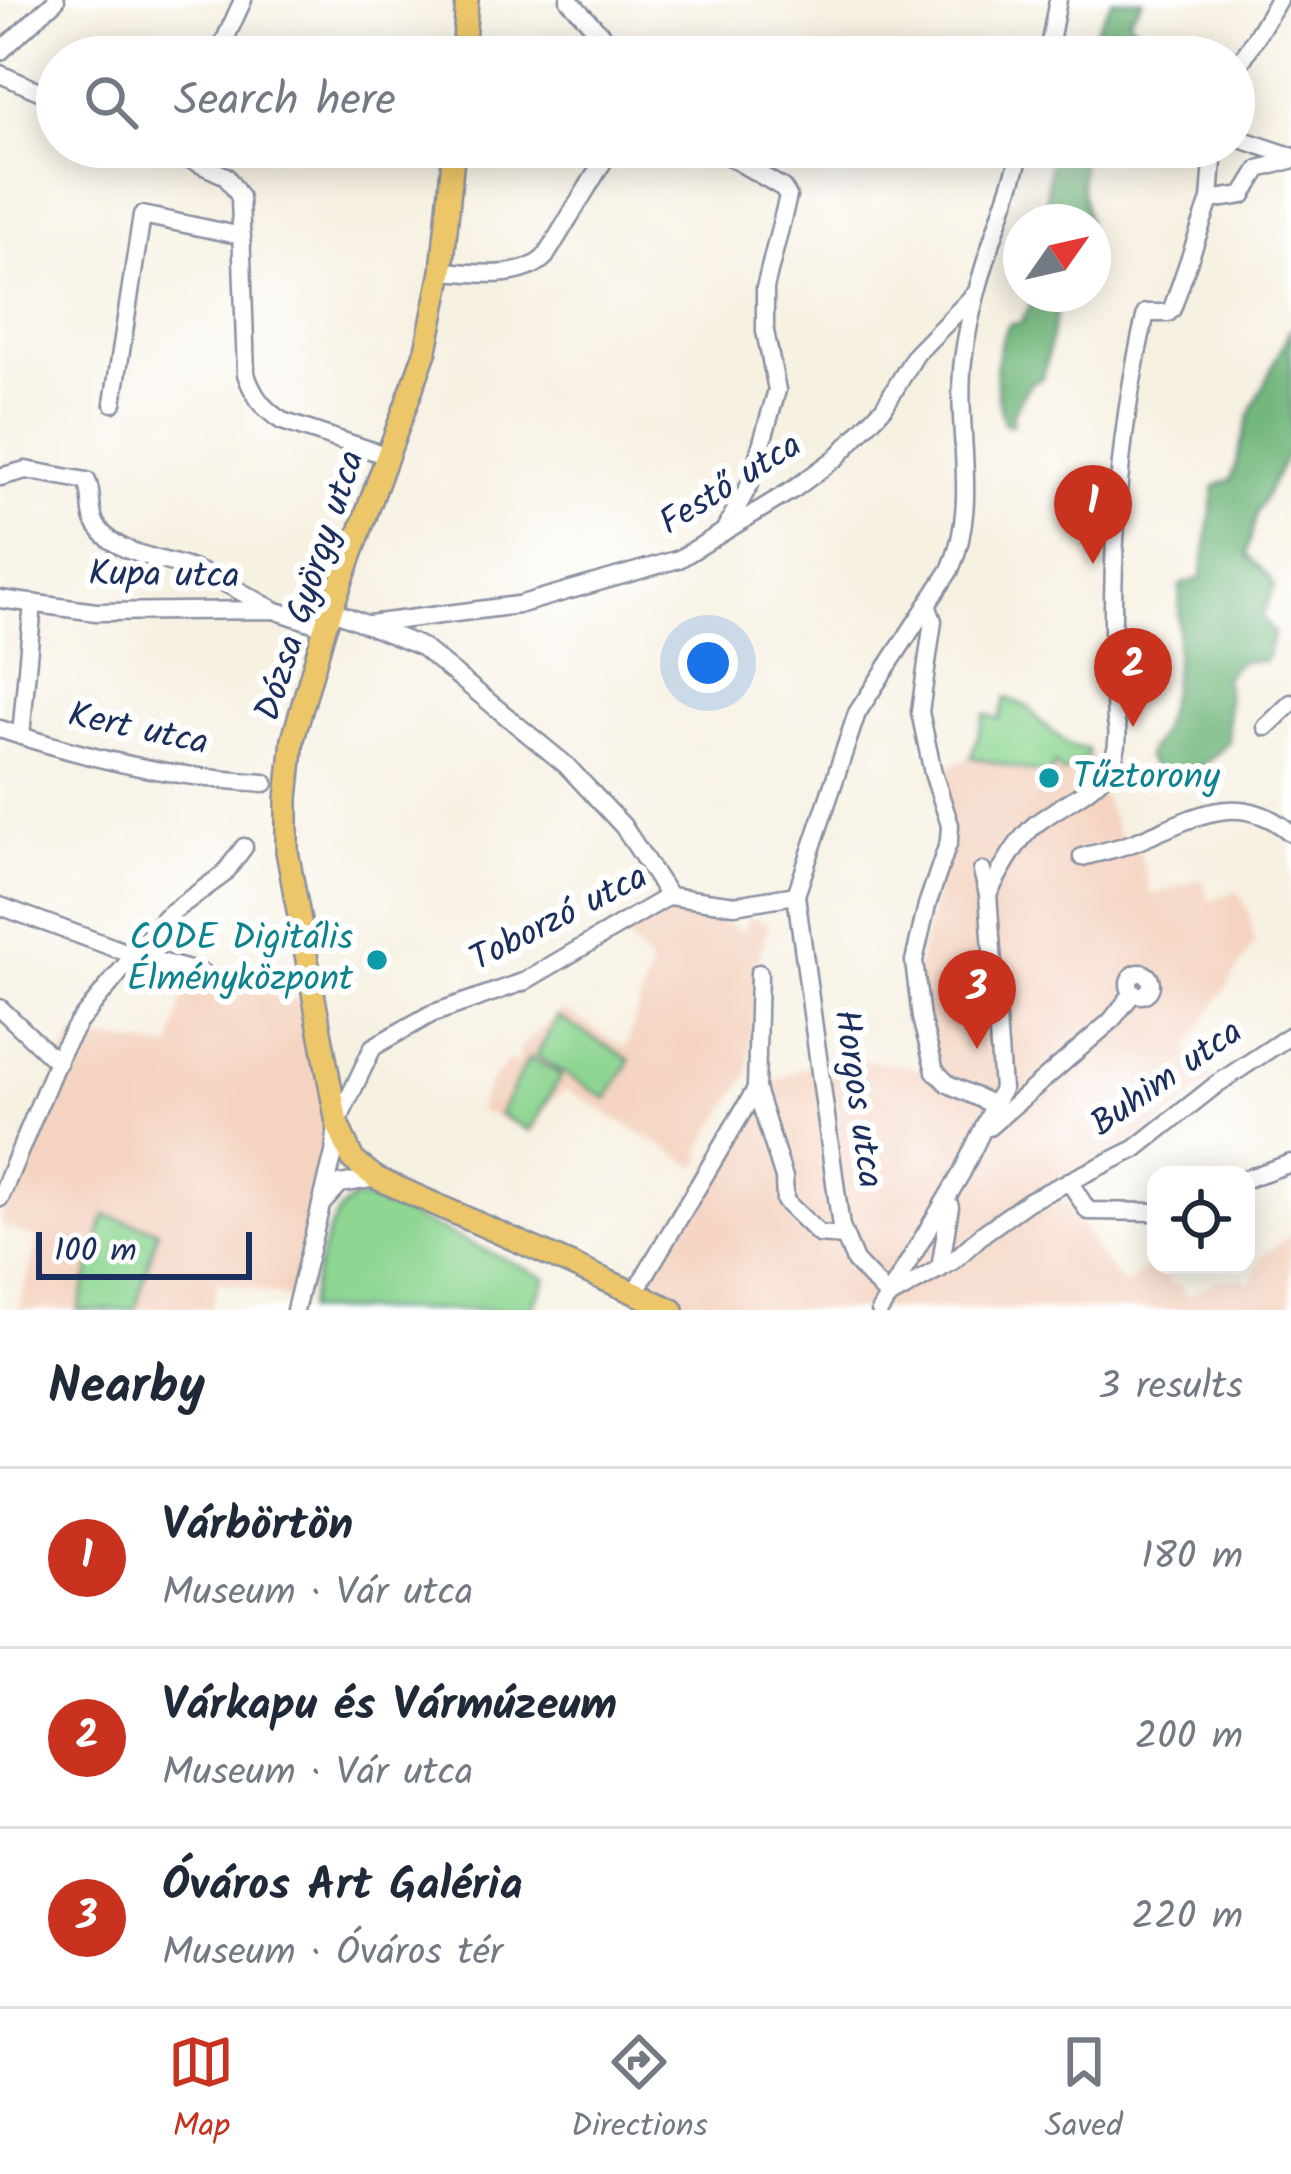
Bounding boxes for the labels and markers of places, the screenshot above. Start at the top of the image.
pin: 1 [1054,465,1132,564]
pin: 2 [1094,628,1172,727]
place label: Tűztorony [1073,750,1221,807]
marker: Tűztorony [1036,765,1062,791]
place label: CODE Digitális Élményközpont [127,911,354,1009]
marker: CODE Digitális Élményközpont [364,947,390,973]
pin: 3 [938,950,1016,1049]

